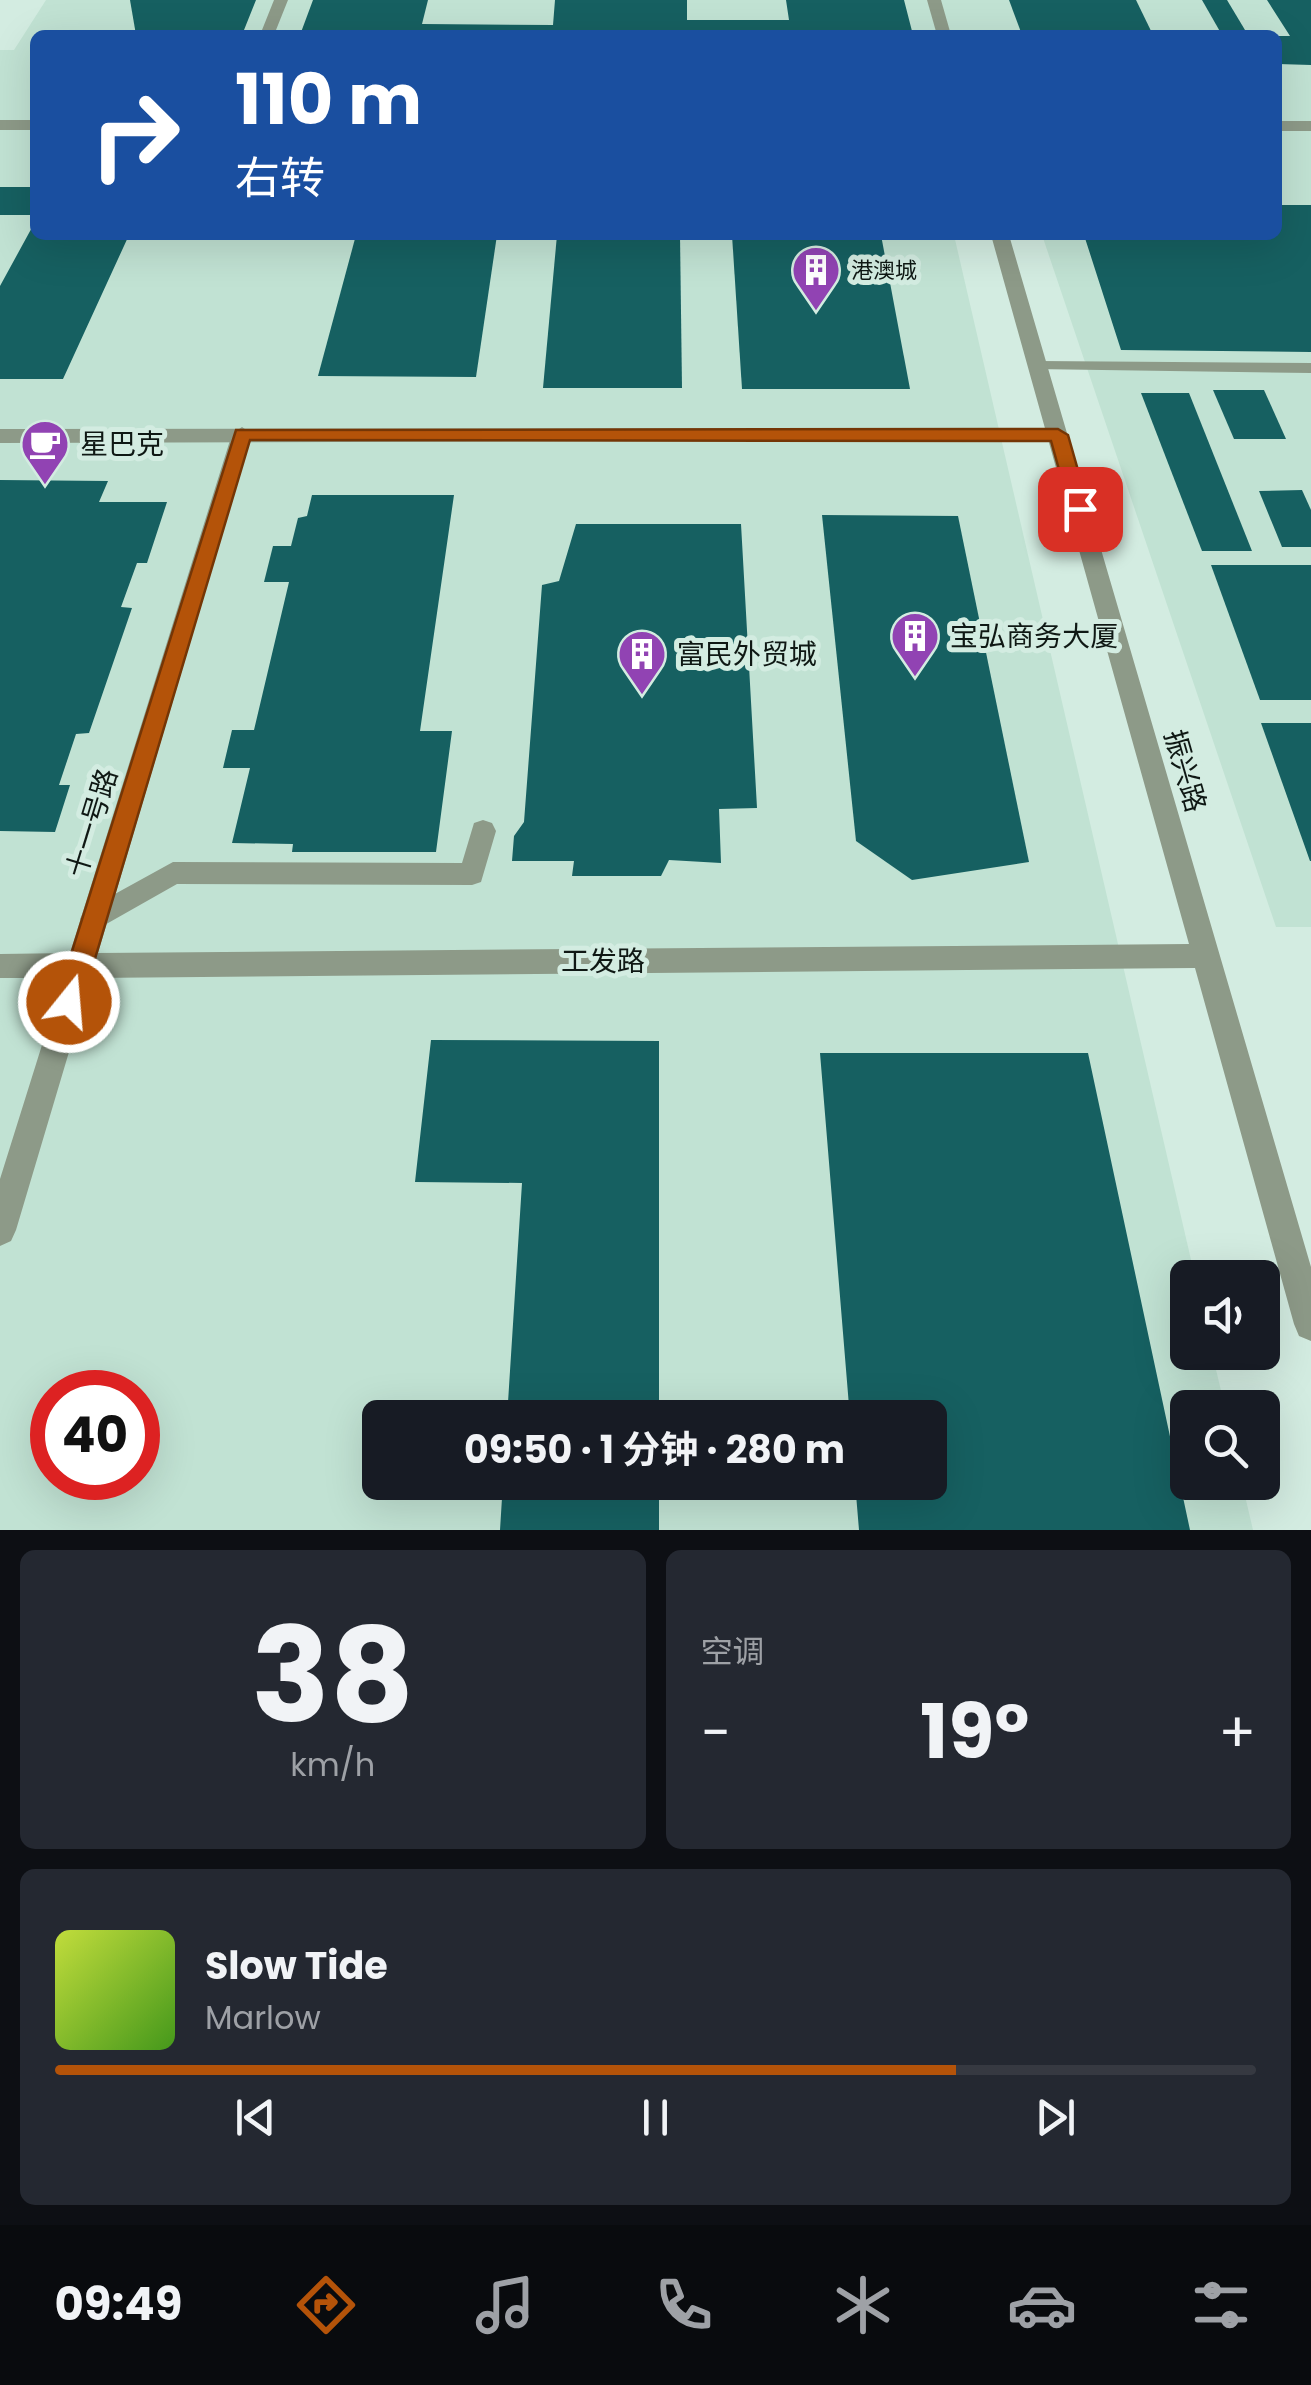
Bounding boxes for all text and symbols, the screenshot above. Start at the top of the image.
text: 110 m [235,50,422,149]
icon: right [70,70,200,200]
text: 右转 [235,147,325,210]
building icon: 港澳城 [790,244,842,312]
place label: 港澳城 [851,255,917,286]
cafe icon: 星巴克 [19,418,71,486]
place label: 星巴克 [80,425,164,464]
pin [1038,467,1123,552]
icon: arrive [1053,482,1108,537]
building icon: 宝弘商务大厦 [889,610,941,678]
place label: 宝弘商务大厦 [950,617,1118,656]
building icon: 富民外贸城 [616,628,668,696]
place label: 富民外贸城 [677,635,817,674]
street label: 振兴路 [1155,725,1215,817]
street label: 十一号路 [57,764,127,882]
street label: 工发路 [561,942,645,981]
position arrow [17,950,121,1054]
map controls [1170,1260,1280,1500]
button: sound [1170,1260,1280,1370]
speed limit sign: 40 [30,1370,160,1500]
button: search [1170,1390,1280,1500]
text: 09:50 · 1 分钟 · 280 m [464,1423,845,1476]
text: 38 [251,1584,414,1767]
text: 空调 [701,1629,765,1674]
text: 19° [920,1679,1029,1784]
text: − [701,1694,731,1771]
text: + [1218,1694,1256,1771]
text: km/h [290,1742,375,1787]
text: Slow Tide [205,1939,388,1992]
text: Marlow [205,1995,321,2040]
icon: previous [228,2090,283,2145]
icon: pause [628,2090,683,2145]
icon: next [1028,2090,1083,2145]
icon: directions [291,2270,361,2340]
icon: music [470,2270,540,2340]
icon: phone [649,2270,719,2340]
icon: climate [828,2270,898,2340]
icon: car [1007,2270,1077,2340]
icon: filters [1186,2270,1256,2340]
text: 09:49 [55,2273,182,2336]

